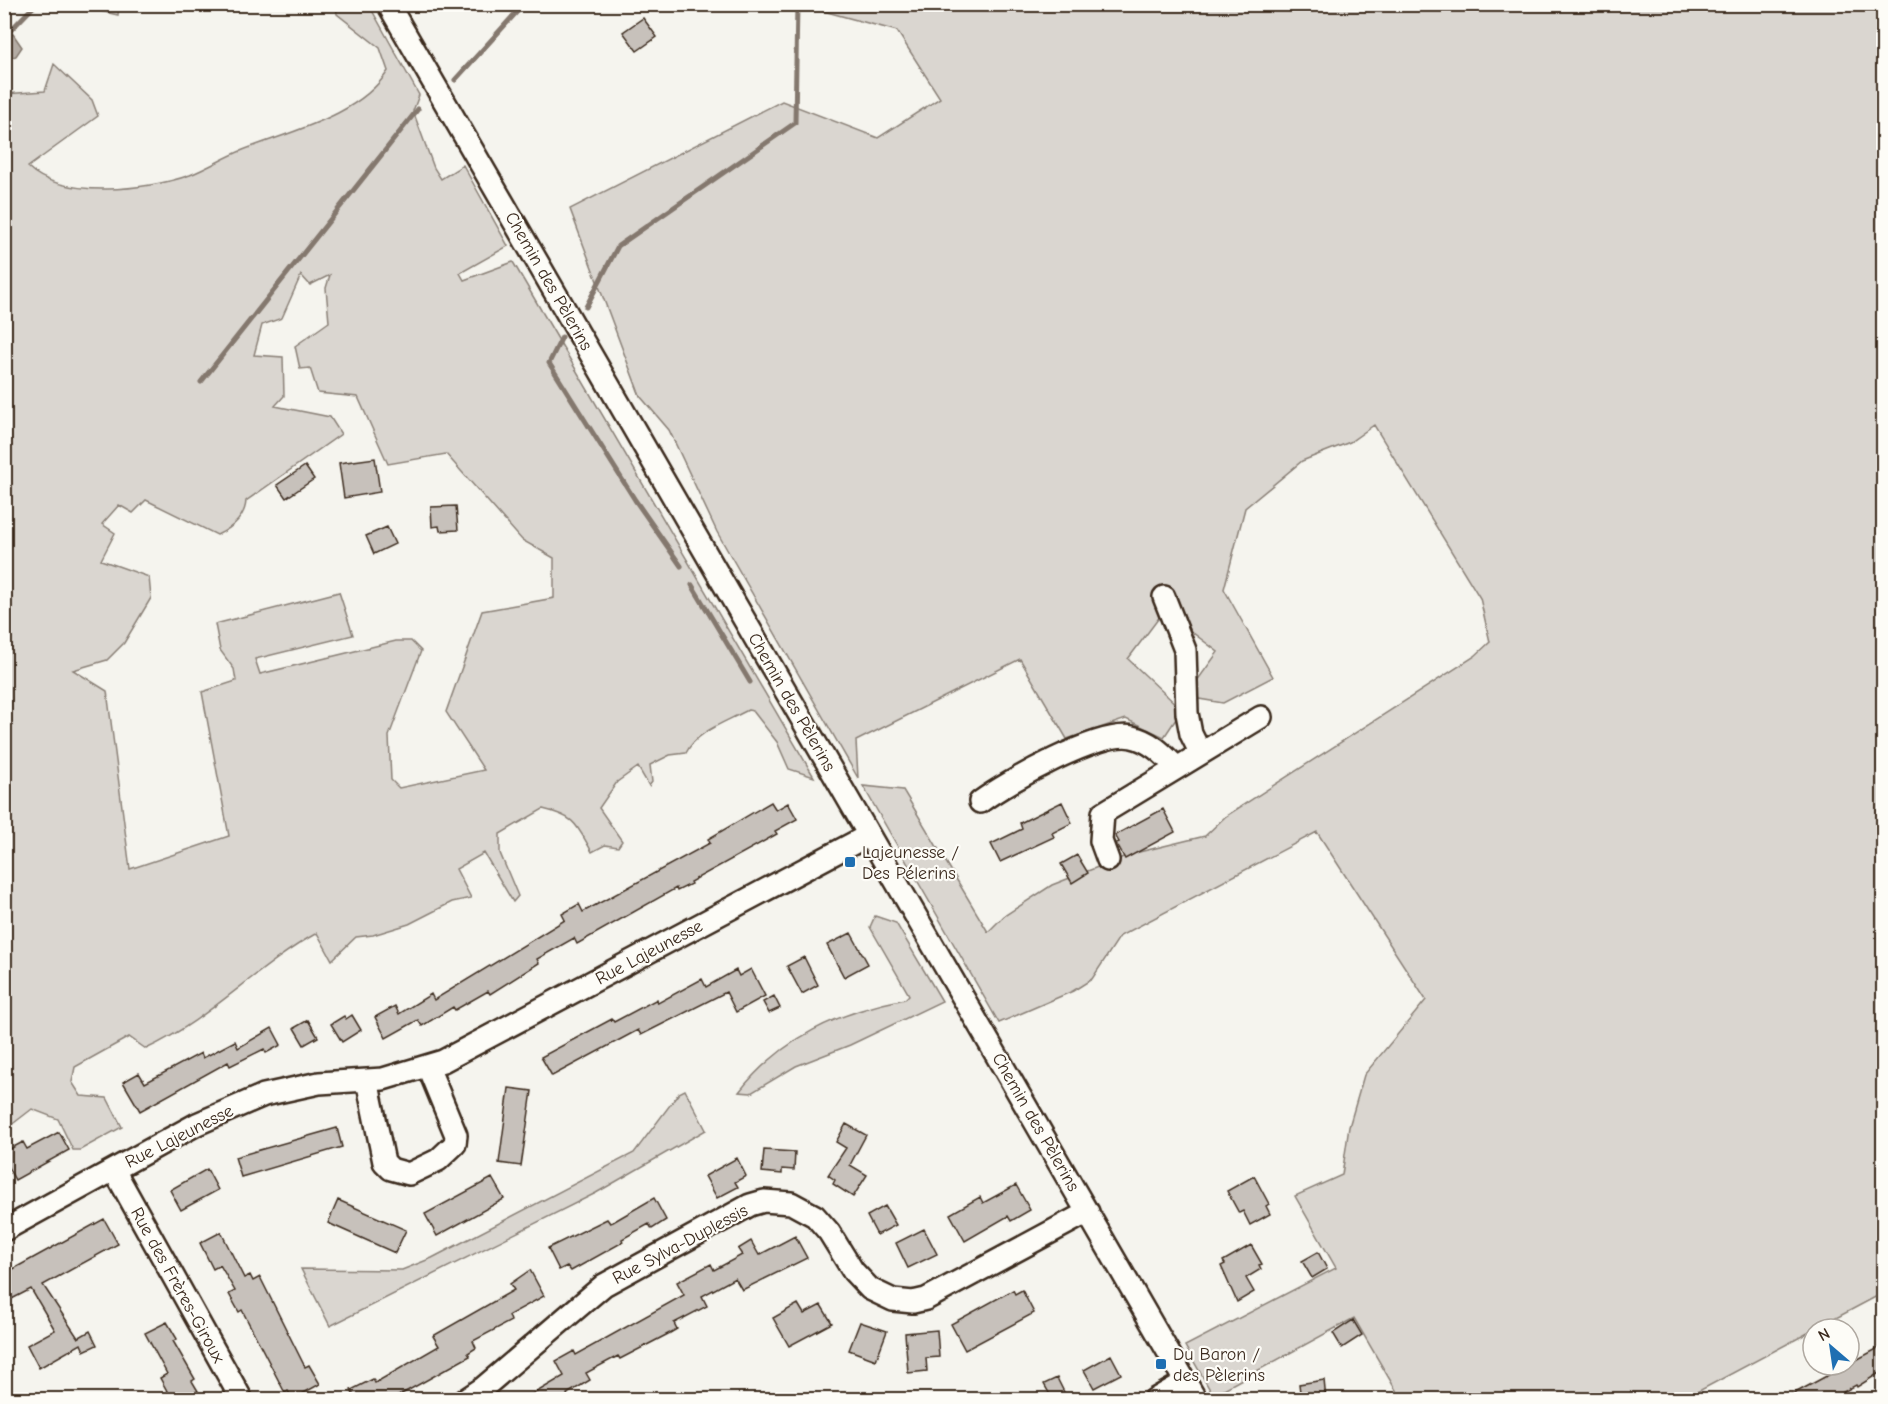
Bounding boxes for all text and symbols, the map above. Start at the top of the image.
street label: Chemin des Pèlerins [500,208,597,354]
street label: Chemin des Pèlerins [743,629,840,775]
place label: Lajeunesse / Des Pélerins [862,842,959,884]
marker: Lajeunesse / Des Pélerins [843,855,857,869]
street label: Rue Lajeunesse [592,915,706,989]
street label: Chemin des Pèlerins [987,1049,1084,1195]
street label: Rue Lajeunesse [122,1100,237,1173]
street label: Rue Sylva-Duplessis [609,1200,751,1289]
street label: Rue des Frères-Giroux [126,1204,229,1367]
north arrow [1801,1317,1861,1377]
text: N [1815,1324,1833,1345]
place label: Du Baron / des Pèlerins [1173,1344,1265,1386]
marker: Du Baron / des Pèlerins [1154,1357,1168,1371]

